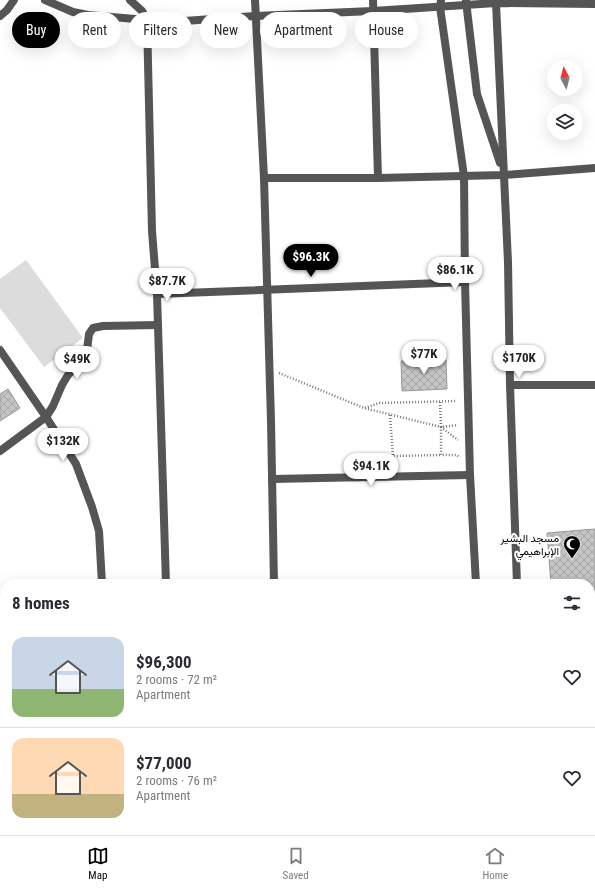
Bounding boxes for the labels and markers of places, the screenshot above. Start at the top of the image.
pin: $96.3K [278,244,344,278]
pin: $86.1K [422,257,488,291]
pin: $87.7K [134,268,200,302]
pin: $77K [400,341,448,375]
pin: $170K [491,345,547,379]
pin: $49K [53,346,101,380]
pin: $132K [35,428,91,462]
pin: $94.1K [338,453,404,487]
place label: مسجد البشير الإبراهيمي [500,532,559,561]
mosque icon: مسجد البشير الإبراهيمي [562,534,582,559]

